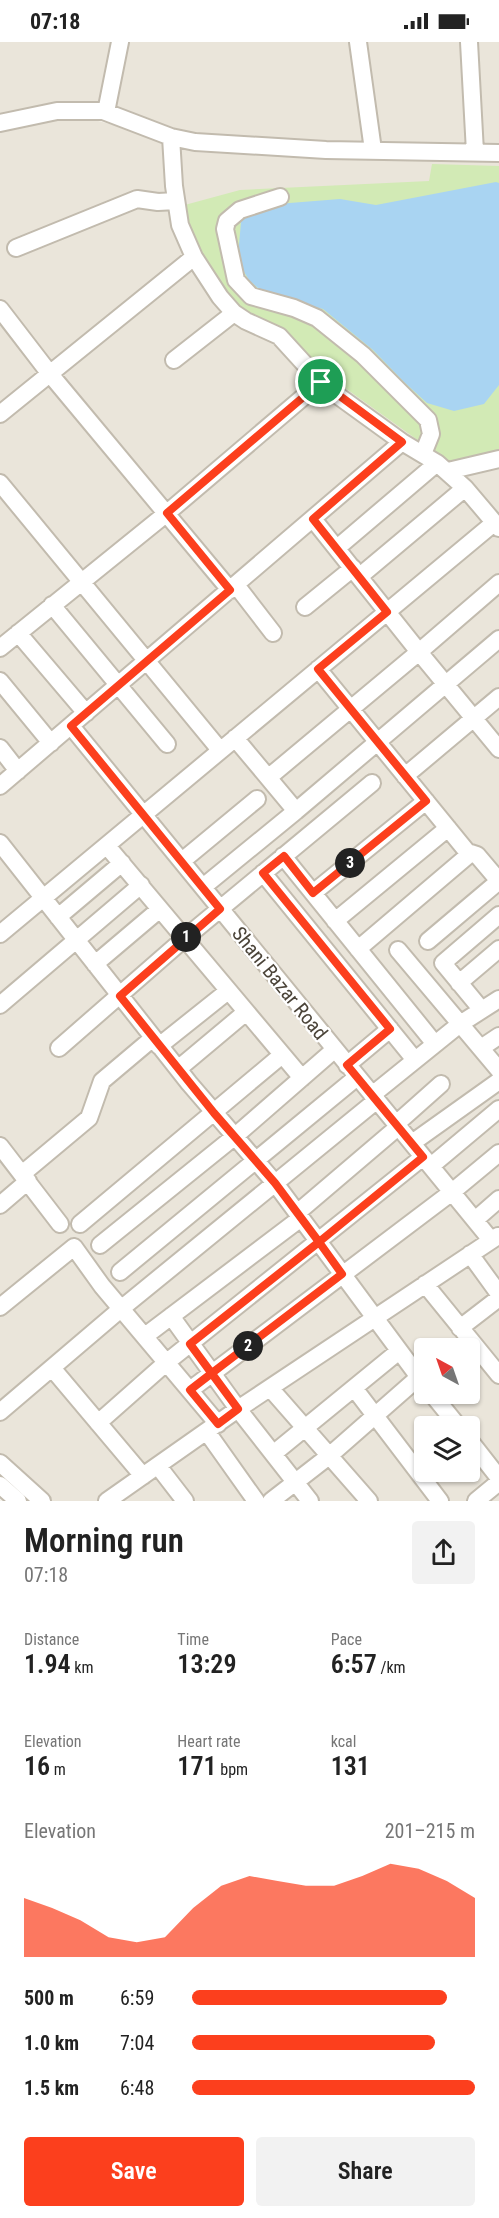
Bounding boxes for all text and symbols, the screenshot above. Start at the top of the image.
text: 07:18 [30,9,81,34]
pin [295,356,346,407]
icon: arrive [304,365,337,398]
pin: 3 [335,848,365,878]
text: 3 [346,853,354,872]
pin: 1 [171,922,201,952]
street label: Shani Bazar Road [227,922,333,1044]
text: 1 [182,927,190,946]
pin: 2 [233,1331,263,1361]
text: 2 [244,1336,252,1355]
north arrow [414,1338,480,1404]
map controls [414,1338,480,1482]
button: layers [414,1416,480,1482]
text: Morning run [24,1521,184,1560]
button: share [412,1521,475,1584]
text: 07:18 [24,1563,68,1587]
text: Distance [24,1630,79,1649]
text: Time [177,1630,209,1649]
text: Pace [331,1630,362,1649]
text: 1.94 [24,1649,71,1679]
text: 13:29 [177,1649,237,1679]
text: 6:57 [331,1649,377,1679]
text: km [71,1658,94,1677]
text: /km [377,1658,406,1677]
text: Elevation [24,1732,82,1751]
text: Heart rate [177,1732,241,1751]
text: kcal [331,1732,356,1751]
text: 16 [24,1751,50,1781]
text: 171 [177,1751,217,1781]
text: 131 [331,1751,370,1781]
text: m [50,1760,66,1779]
text: bpm [217,1760,248,1779]
text: Elevation [24,1819,96,1843]
text: 201–215 m [385,1819,475,1843]
text: 500 m [24,1986,74,2010]
text: 6:59 [120,1986,154,2010]
text: 1.0 km [24,2031,79,2055]
text: 7:04 [120,2031,154,2055]
text: 1.5 km [24,2076,79,2100]
text: 6:48 [120,2076,154,2100]
button: Save [24,2137,244,2206]
button: Share [256,2137,475,2206]

